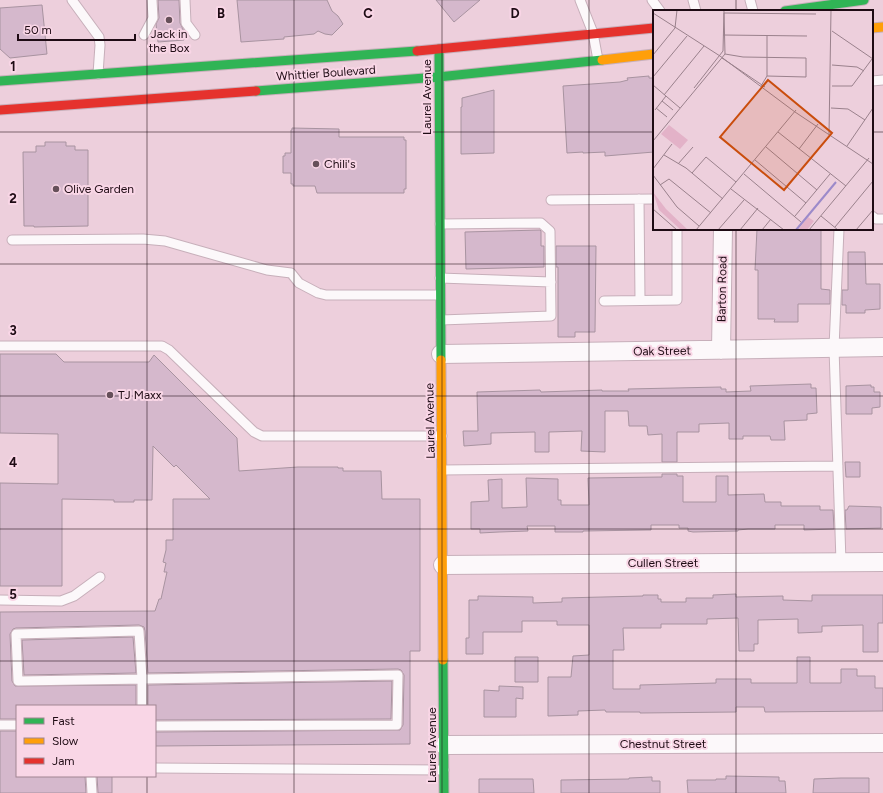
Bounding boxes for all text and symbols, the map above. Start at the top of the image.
text: B [217,6,225,21]
text: C [363,6,373,21]
text: D [510,6,520,21]
inset map [653,10,873,230]
marker: Jack in the Box [164,15,174,25]
scale bar [18,16,135,42]
text: 50 m [24,23,52,37]
place label: Jack in the Box [149,27,190,55]
text: 1 [10,59,16,74]
street label: Laurel Avenue [420,59,434,135]
street label: Whittier Boulevard [276,63,376,83]
place label: Chili's [324,157,356,171]
marker: Chili's [311,159,321,169]
place label: Olive Garden [64,182,134,196]
marker: Olive Garden [51,184,61,194]
text: 2 [9,191,17,206]
street label: Barton Road [714,256,730,322]
text: 3 [9,323,17,338]
street label: Oak Street [633,343,691,359]
street label: Laurel Avenue [422,383,438,459]
place label: TJ Maxx [118,388,162,402]
marker: TJ Maxx [105,390,115,400]
text: 4 [9,455,17,470]
street label: Cullen Street [628,556,699,570]
text: 5 [9,587,17,602]
legend [16,705,156,777]
street label: Laurel Avenue [425,707,439,783]
text: Fast [52,714,75,728]
text: Slow [52,734,79,748]
street label: Chestnut Street [620,737,707,751]
text: Jam [52,754,75,768]

